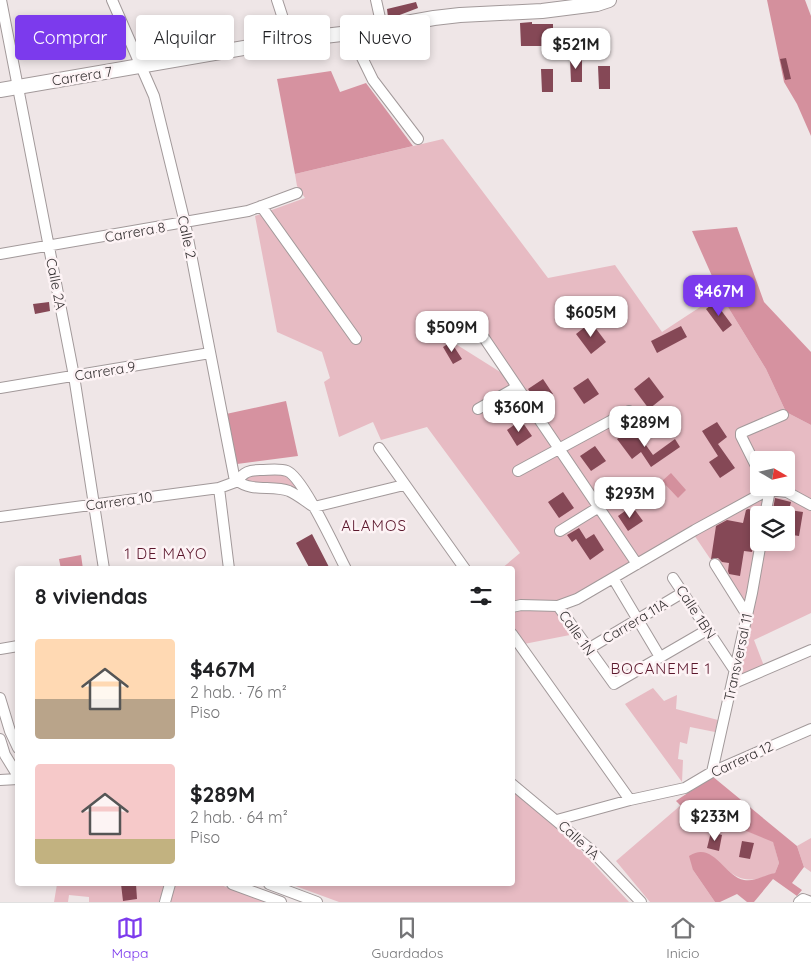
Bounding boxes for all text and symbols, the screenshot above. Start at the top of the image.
chip: Comprar [15,15,126,60]
chip: Alquilar [136,15,234,60]
chip: Filtros [244,15,330,60]
chip: Nuevo [340,15,430,60]
pin: $521M [541,28,611,70]
text: $521M [552,34,600,54]
street label: Carrera 7 [51,62,113,90]
street label: Calle 2 [174,214,200,260]
street label: Carrera 8 [103,218,167,246]
street label: Calle 2A [42,257,70,311]
pin: $467M [684,274,754,317]
text: $467M [694,281,744,301]
pin: $605M [556,296,626,338]
text: $605M [566,302,616,322]
pin: $509M [417,310,487,353]
text: $509M [427,317,477,337]
street label: Carrera 9 [73,357,137,385]
pin: $360M [484,390,554,433]
text: $360M [494,397,544,417]
pin: $289M [610,406,680,448]
text: $289M [620,412,670,432]
north arrow [750,451,795,496]
map controls [750,451,795,551]
pin: $293M [595,476,665,519]
text: $293M [605,483,655,503]
street label: Carrera 10 [85,487,153,515]
button: layers [750,506,795,551]
district label: ALAMOS [341,516,407,535]
district label: 1 DE MAYO [125,544,208,563]
icon: filters [467,582,495,610]
street label: Calle 1BN [672,582,720,642]
text: 8 viviendas [35,583,147,609]
street label: Carrera 11A [599,594,671,648]
street label: Calle 1N [555,607,599,659]
street label: Transversal 11 [720,612,756,702]
text: $467M [190,656,255,682]
icon: home [75,659,135,719]
district label: BOCANEME 1 [611,659,711,678]
text: 2 hab. · 76 m² [190,682,287,702]
text: Piso [190,702,220,722]
street label: Carrera 12 [708,737,776,781]
text: $289M [190,781,255,807]
icon: home [75,784,135,844]
pin: $233M [680,800,750,842]
text: $233M [691,806,739,826]
text: 2 hab. · 64 m² [190,807,288,827]
street label: Calle 1A [555,816,603,864]
text: Piso [190,827,220,847]
tab: Mapa [111,914,149,962]
tab: Guardados [371,914,443,962]
tab: Inicio [666,914,700,962]

